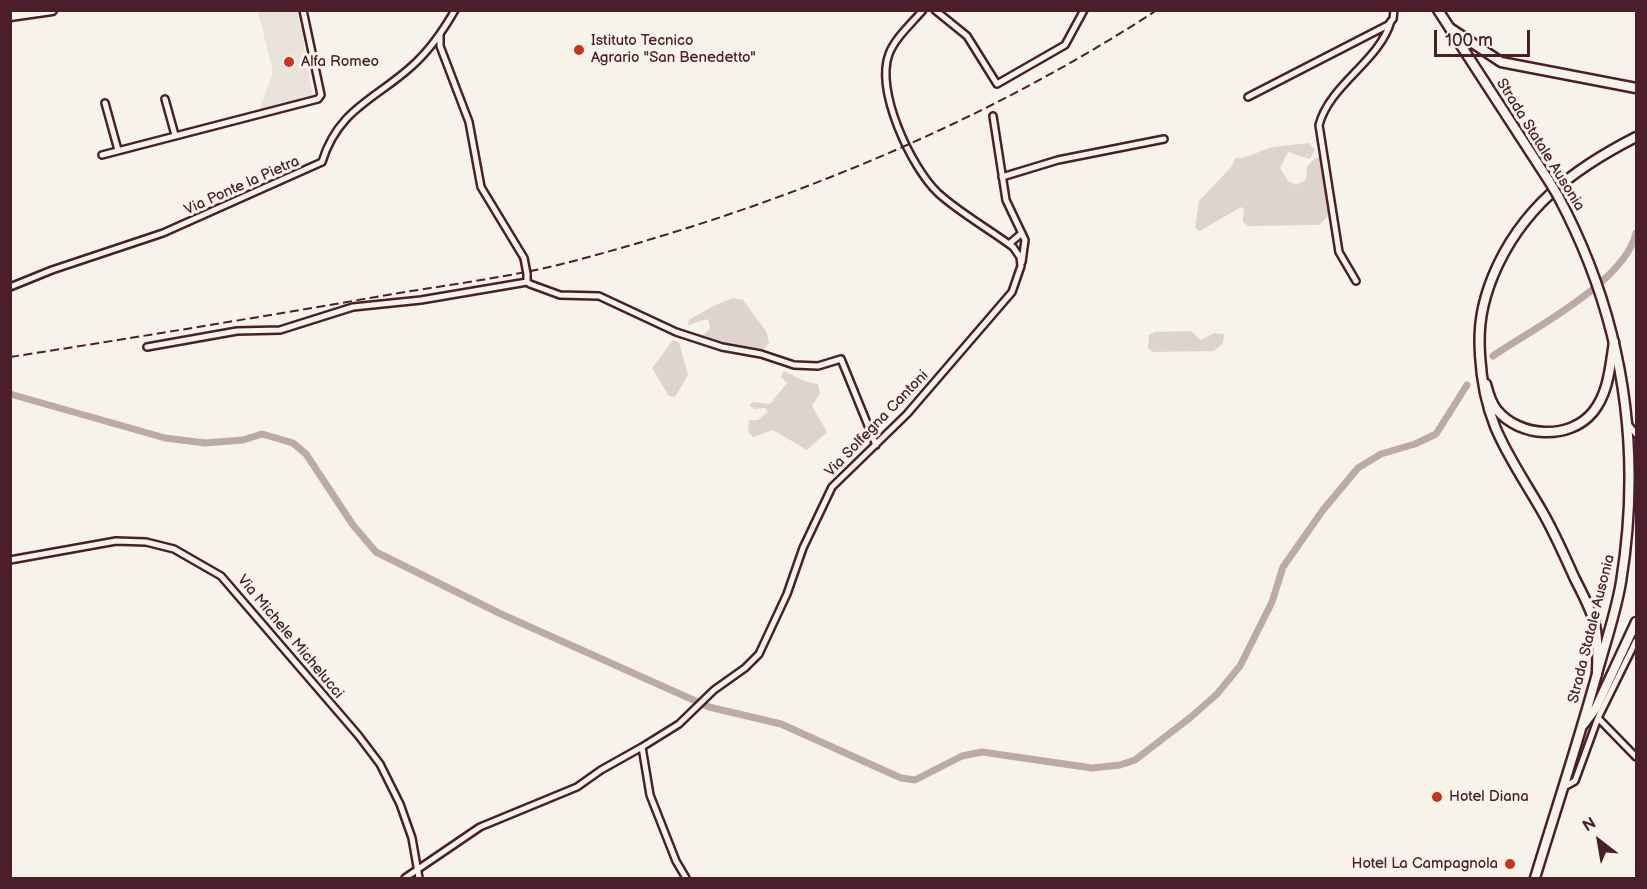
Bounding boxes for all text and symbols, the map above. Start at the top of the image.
scale bar [1437,18,1533,56]
text: 100 m [1445,30,1493,51]
place label: Istituto Tecnico Agrario "San Benedetto" [591,32,756,67]
marker: Istituto Tecnico Agrario "San Benedetto" [572,43,586,57]
place label: Alfa Romeo [301,53,379,71]
marker: Alfa Romeo [282,55,296,69]
street label: Strada Statale Ausonia [1492,75,1588,215]
street label: Via Ponte la Pietra [182,153,302,219]
street label: Via Solfegna Cantoni [822,367,932,481]
street label: Strada Statale Ausonia [1565,553,1619,705]
street label: Via Michele Michelucci [233,571,347,703]
place label: Hotel Diana [1449,788,1529,806]
marker: Hotel Diana [1430,790,1444,804]
north arrow [1569,811,1629,871]
text: N [1579,814,1600,836]
place label: Hotel La Campagnola [1351,855,1498,873]
marker: Hotel La Campagnola [1503,857,1517,871]

